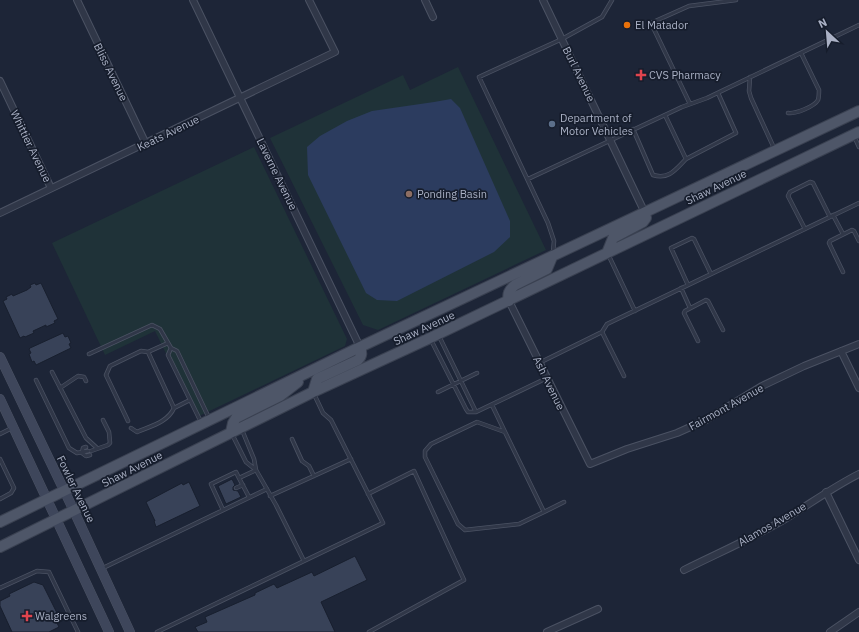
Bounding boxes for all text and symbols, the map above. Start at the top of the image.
north arrow [807,12,847,52]
text: N [816,15,829,31]
place label: El Matador [635,18,688,32]
marker: El Matador [622,20,632,30]
street label: Bliss Avenue [91,41,131,103]
street label: Burl Avenue [560,44,598,104]
place label: CVS Pharmacy [649,68,721,82]
marker: CVS Pharmacy [636,70,646,80]
street label: Whittier Avenue [7,108,55,184]
place label: Department of Motor Vehicles [560,111,633,138]
street label: Keats Avenue [135,112,201,154]
marker: Department of Motor Vehicles [547,119,557,129]
street label: Laverne Avenue [254,136,300,212]
street label: Shaw Avenue [683,166,749,208]
place label: Ponding Basin [417,187,487,201]
marker: Ponding Basin [404,189,414,199]
street label: Shaw Avenue [391,308,457,348]
street label: Ash Avenue [530,354,568,412]
street label: Fairmont Avenue [686,381,766,433]
street label: Shaw Avenue [99,448,165,490]
street label: Fowler Avenue [54,453,98,525]
street label: Alamos Avenue [735,499,809,549]
place label: Walgreens [35,609,87,623]
marker: Walgreens [22,611,32,621]

